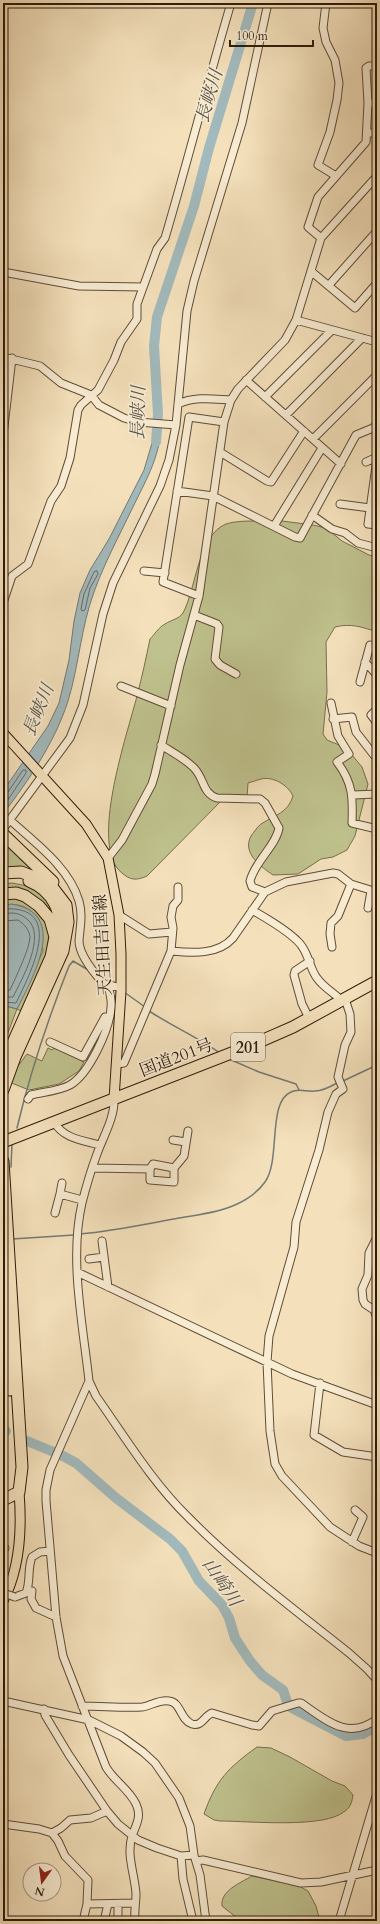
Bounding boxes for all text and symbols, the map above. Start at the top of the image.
scale bar [230,22,313,48]
text: 100 m [236,28,269,44]
water label: 長峡川 [190,65,229,126]
water label: 長峡川 [126,384,152,440]
water label: 長峡川 [17,679,61,740]
street label: 天生田吉国線 [88,893,117,997]
street label: 国道201号 [136,1033,216,1082]
road number: 201 [231,1033,265,1061]
water label: 山崎川 [196,1553,248,1613]
north arrow [22,1862,62,1902]
text: N [33,1883,46,1900]

